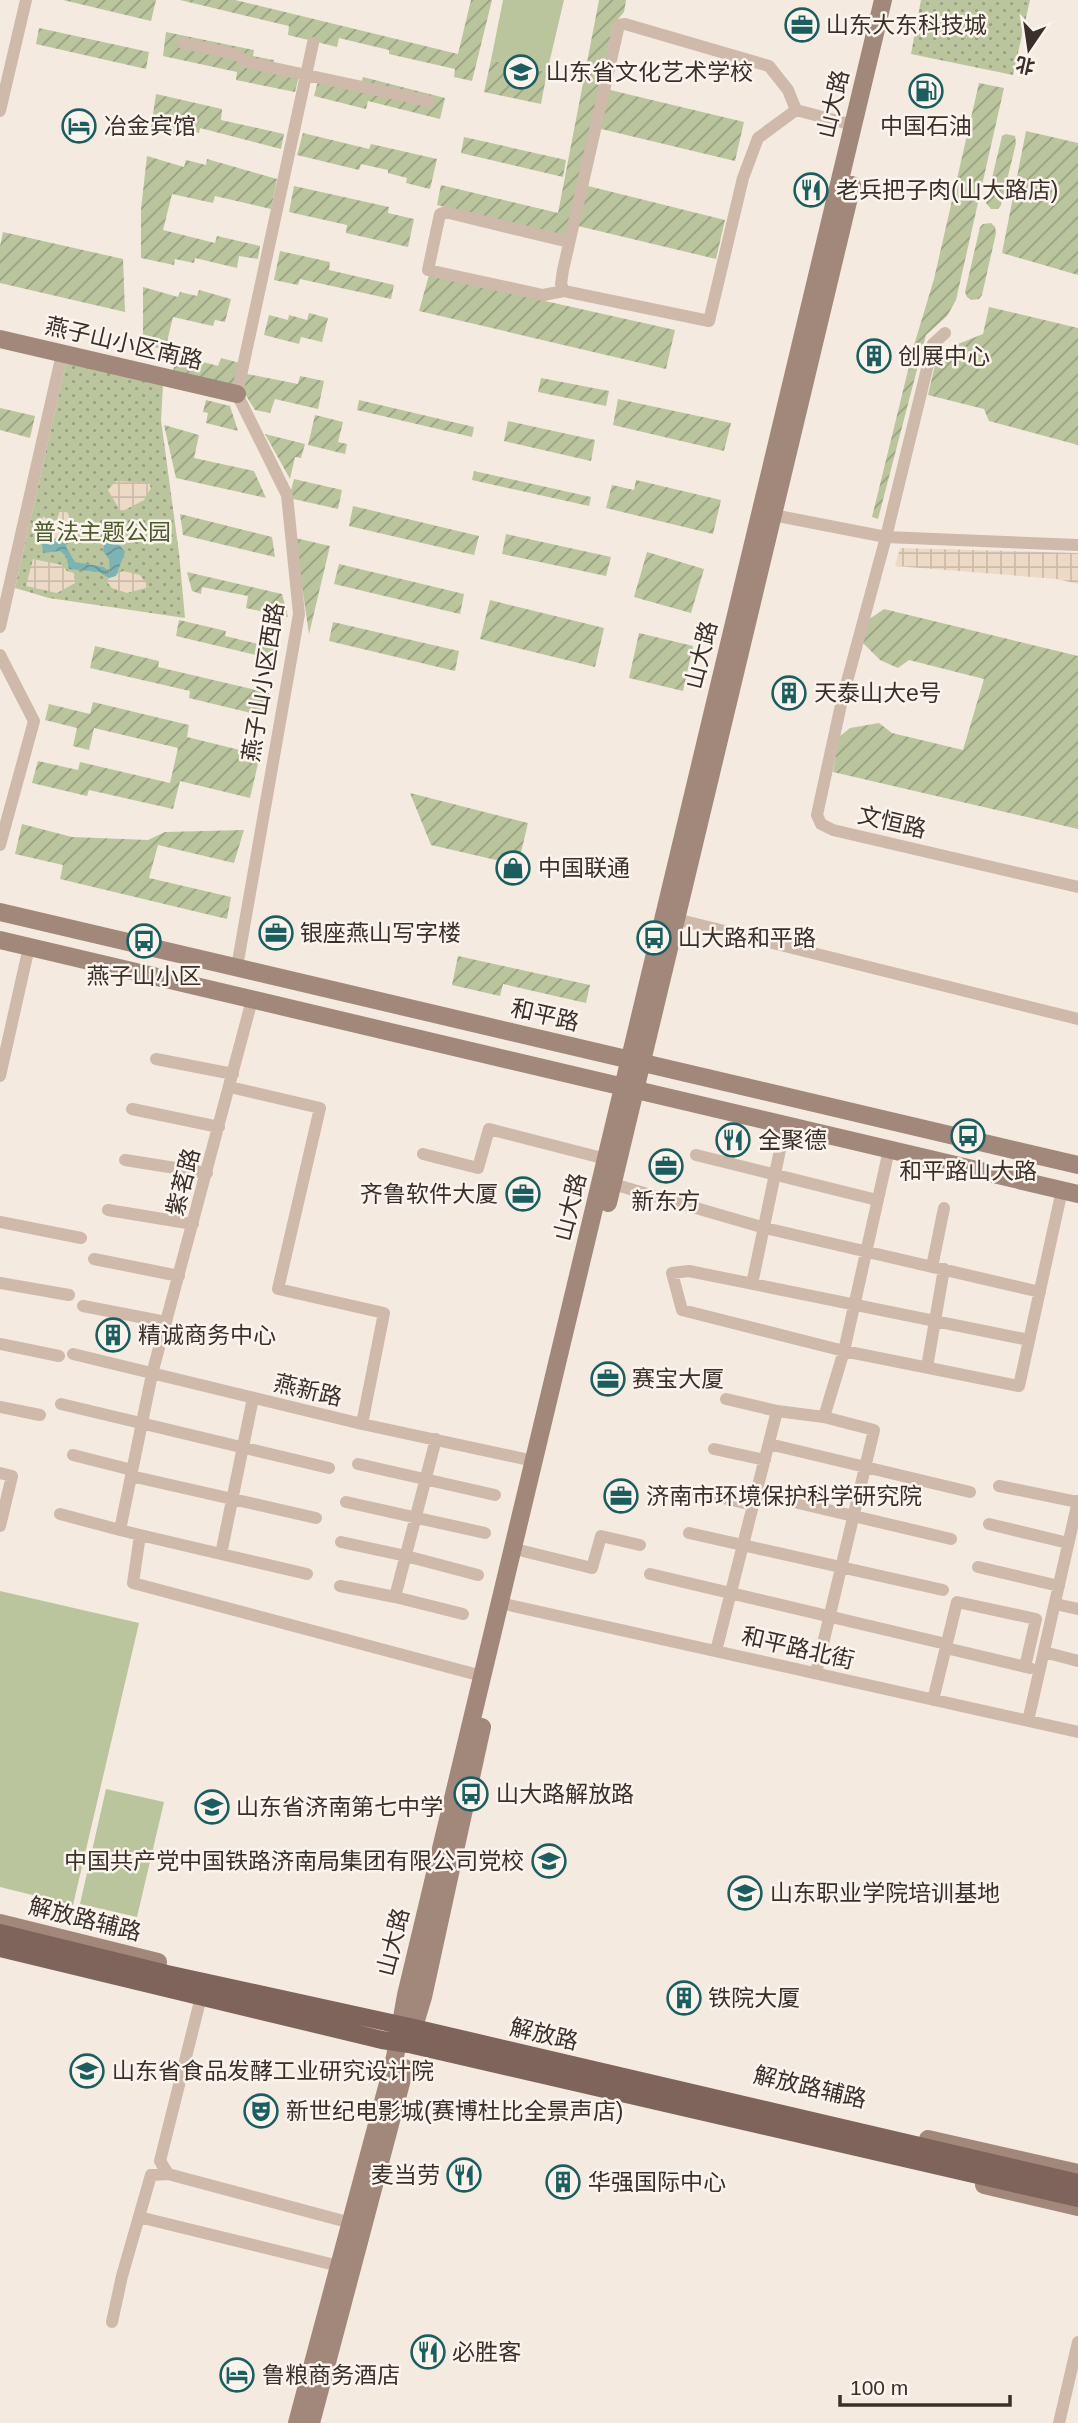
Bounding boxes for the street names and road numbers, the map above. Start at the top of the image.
street label: 山大路 [813,67,853,141]
street label: 燕子山小区南路 [43,312,205,374]
street label: 燕子山小区西路 [238,600,288,764]
street label: 山大路 [680,618,722,692]
street label: 文恒路 [855,802,929,842]
street label: 和平路 [508,995,582,1035]
street label: 紫茗路 [162,1145,204,1219]
street label: 山大路 [549,1170,591,1244]
street label: 燕新路 [271,1370,345,1410]
street label: 和平路北街 [739,1622,857,1674]
street label: 解放路辅路 [26,1892,144,1946]
street label: 山大路 [372,1905,414,1979]
street label: 解放路 [507,2014,581,2054]
street label: 解放路辅路 [751,2061,869,2113]

